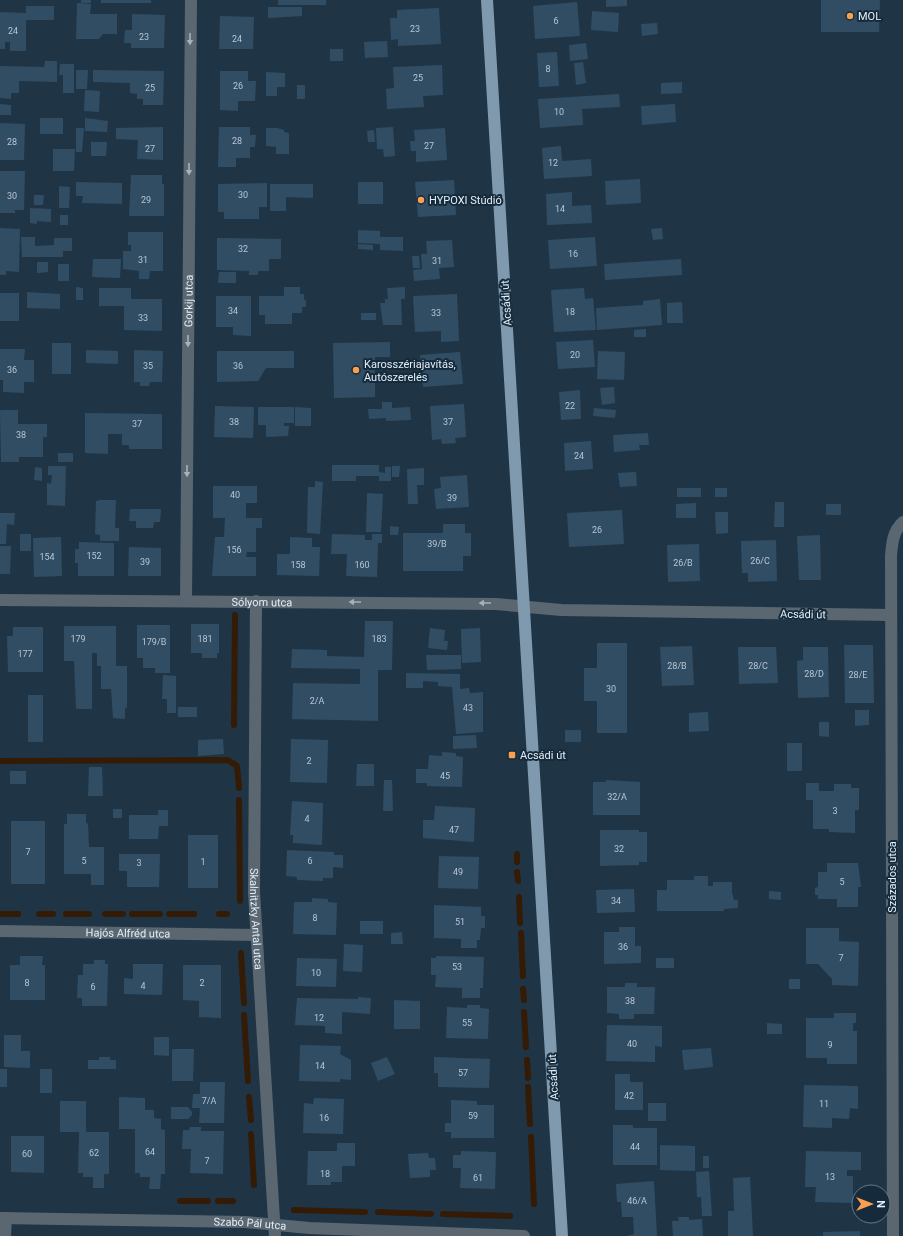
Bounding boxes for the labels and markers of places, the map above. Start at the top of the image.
place label: MOL [858,10,881,23]
marker: MOL [845,11,855,21]
place label: HYPOXI Stúdió [429,194,502,207]
marker: HYPOXI Stúdió [416,195,426,205]
place label: Karosszériajavítás, Autószerelés [364,358,456,384]
marker: Karosszériajavítás, Autószerelés [351,365,361,375]
place label: Acsádi út [520,749,566,762]
marker: Acsádi út [507,750,517,760]

